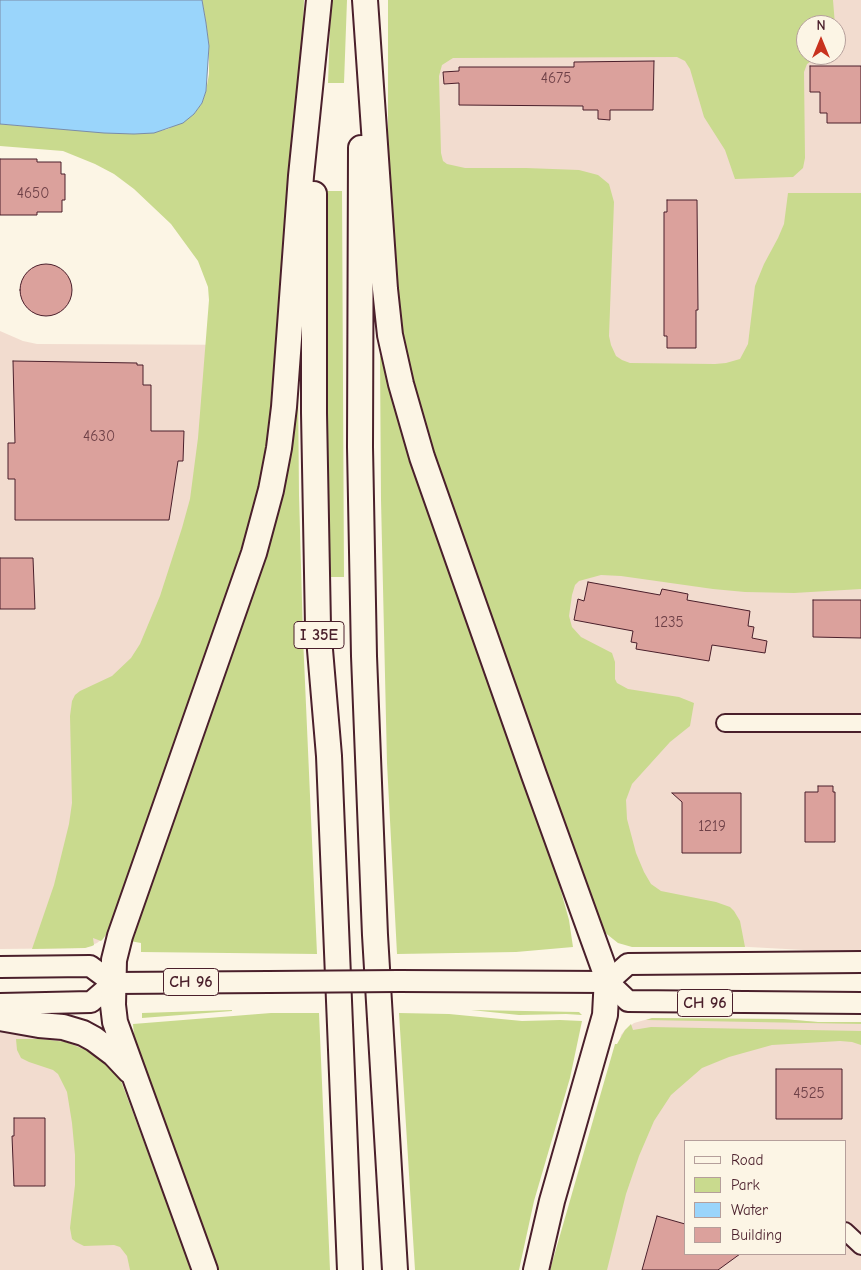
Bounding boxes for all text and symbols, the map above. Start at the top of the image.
north arrow [796,15,846,65]
text: N [816,17,826,34]
house number: 4675 [541,70,571,88]
house number: 4650 [17,185,49,203]
house number: 4630 [83,428,115,446]
house number: 1235 [654,614,684,632]
road number: I 35E [294,622,344,648]
house number: 1219 [698,818,726,836]
road number: CH 96 [164,969,218,996]
road number: CH 96 [678,990,732,1016]
house number: 4525 [793,1085,825,1103]
legend [684,1140,846,1255]
text: Road [731,1151,763,1169]
text: Park [731,1176,760,1194]
text: Water [731,1201,768,1219]
text: Building [731,1226,782,1244]

